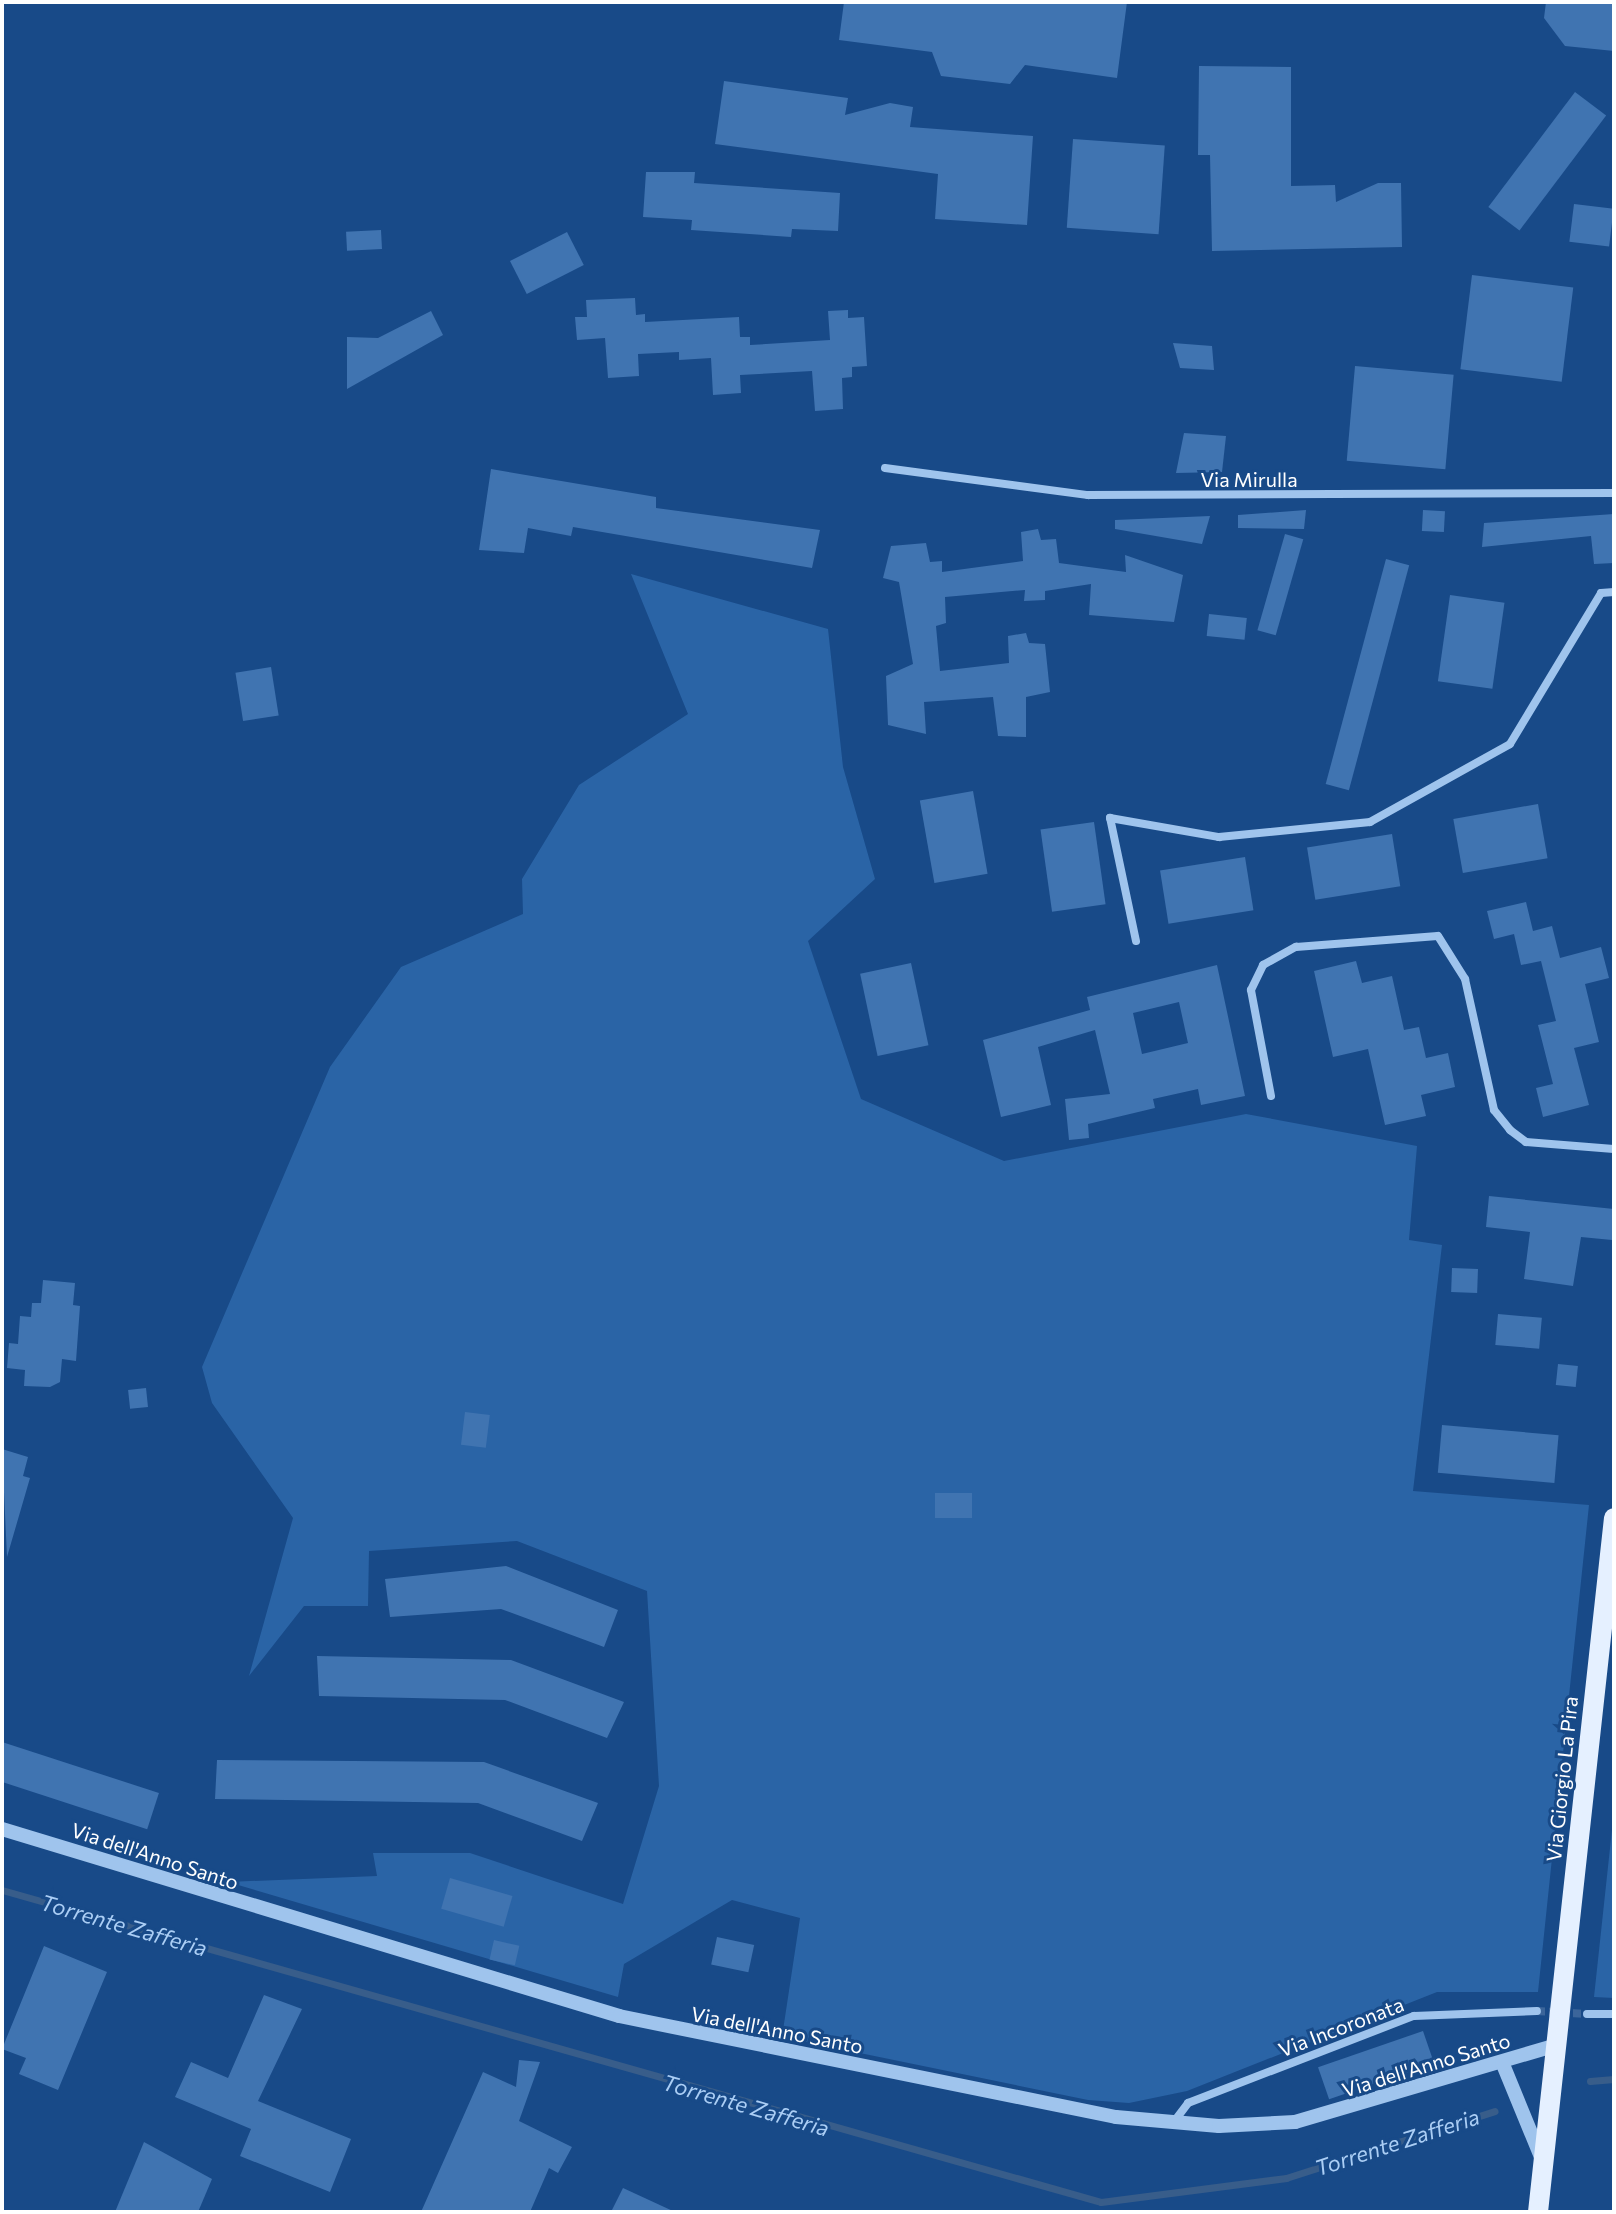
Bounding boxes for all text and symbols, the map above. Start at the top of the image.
street label: Via Mirulla [1200,467,1298,491]
street label: Via Giorgio La Pira [1541,1695,1583,1863]
street label: Via dell'Anno Santo [68,1818,242,1894]
water label: Torrente Zafferia [38,1889,210,1961]
street label: Via Incoronata [1275,1992,1407,2062]
street label: Via dell'Anno Santo [689,2002,865,2058]
street label: Via dell'Anno Santo [1339,2028,1513,2102]
water label: Torrente Zafferia [660,2069,832,2141]
water label: Torrente Zafferia [1311,2103,1483,2181]

